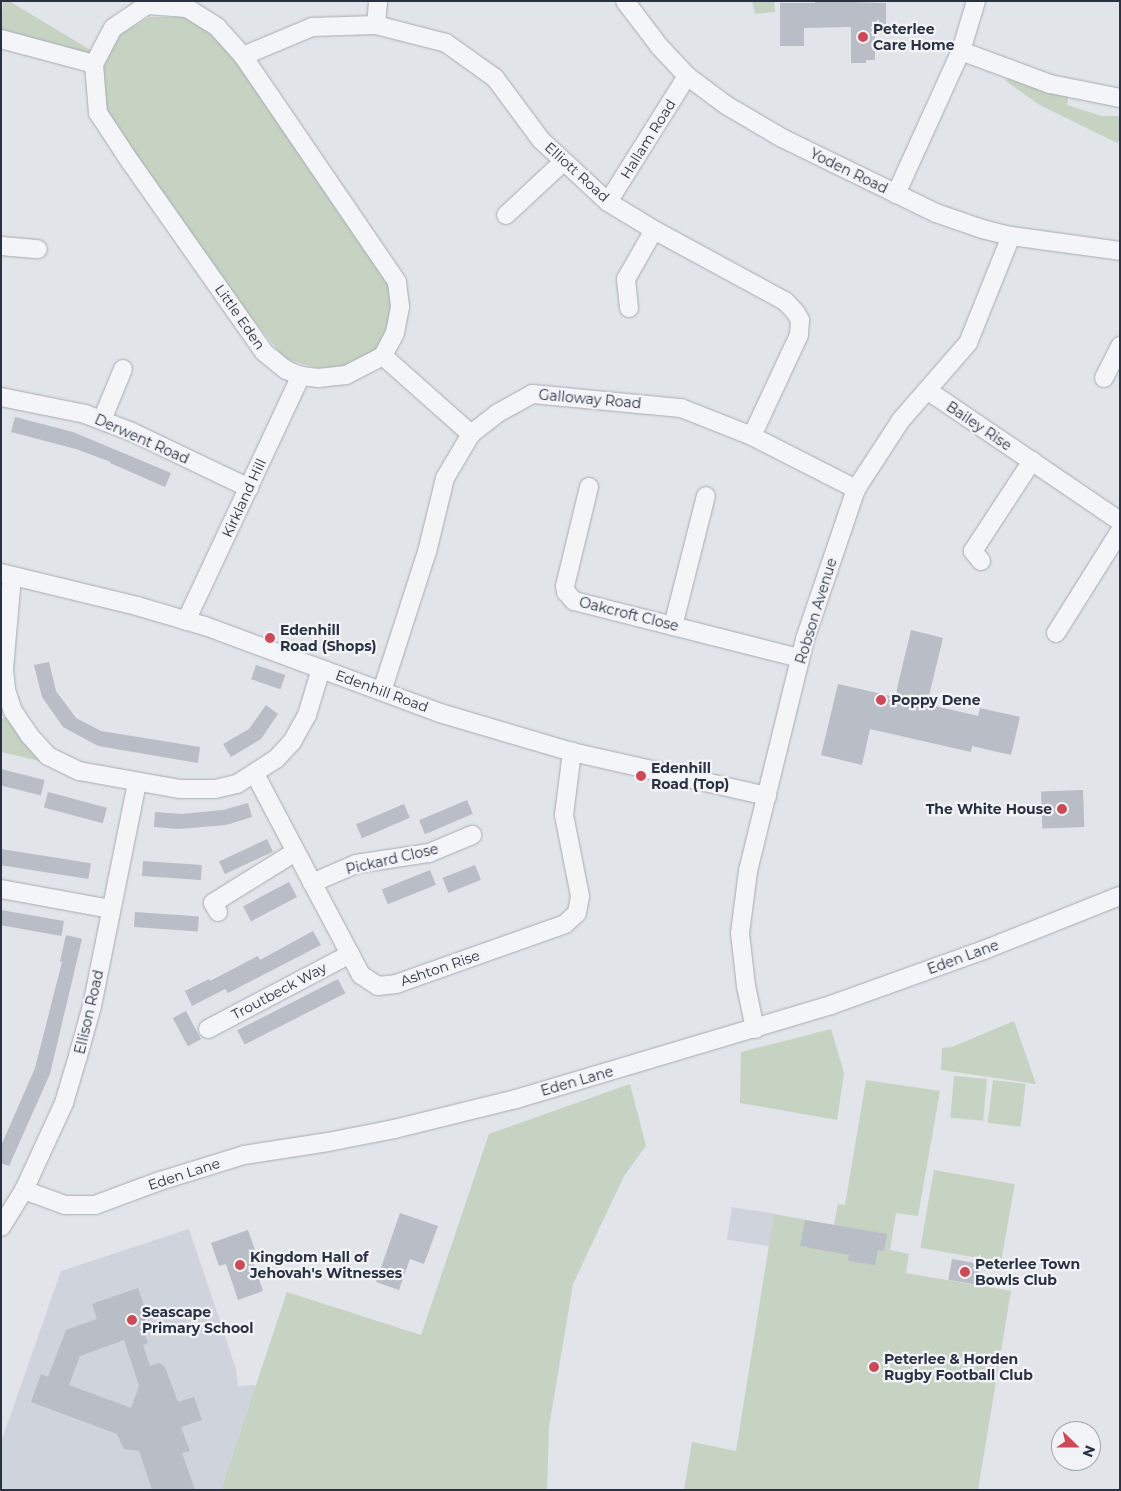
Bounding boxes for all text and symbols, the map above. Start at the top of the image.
place label: Peterlee Care Home [873,21,954,54]
marker: Peterlee Care Home [857,31,869,43]
street label: Hallam Road [617,96,679,182]
street label: Elliott Road [541,139,613,205]
street label: Yoden Road [807,145,891,197]
street label: Little Eden [211,281,269,353]
street label: Galloway Road [538,386,642,412]
street label: Bailey Rise [943,398,1015,454]
street label: Derwent Road [92,411,192,467]
street label: Kirkland Hill [218,456,270,540]
street label: Robson Avenue [792,556,840,666]
street label: Oakcroft Close [577,594,681,634]
place label: Edenhill Road (Shops) [280,622,377,654]
marker: Edenhill Road (Shops) [264,632,276,644]
street label: Edenhill Road [333,666,431,716]
place label: Poppy Dene [891,692,981,708]
marker: Poppy Dene [875,694,887,706]
place label: Edenhill Road (Top) [651,760,729,792]
marker: Edenhill Road (Top) [635,770,647,782]
place label: The White House [926,801,1052,817]
marker: The White House [1056,803,1068,815]
street label: Pickard Close [344,840,440,878]
street label: Eden Lane [925,936,1001,978]
street label: Ashton Rise [398,947,482,989]
street label: Troutbeck Way [229,959,329,1023]
street label: Ellison Road [71,968,107,1056]
street label: Eden Lane [539,1063,615,1099]
street label: Eden Lane [146,1154,222,1194]
place label: Kingdom Hall of Jehovah's Witnesses [250,1249,402,1282]
place label: Peterlee Town Bowls Club [975,1256,1080,1288]
marker: Kingdom Hall of Jehovah's Witnesses [234,1259,246,1271]
marker: Peterlee Town Bowls Club [959,1266,971,1278]
place label: Seascape Primary School [142,1304,253,1336]
marker: Seascape Primary School [126,1314,138,1326]
place label: Peterlee & Horden Rugby Football Club [884,1351,1033,1384]
marker: Peterlee & Horden Rugby Football Club [868,1361,880,1373]
north arrow [1051,1421,1101,1471]
text: N [1079,1443,1099,1460]

